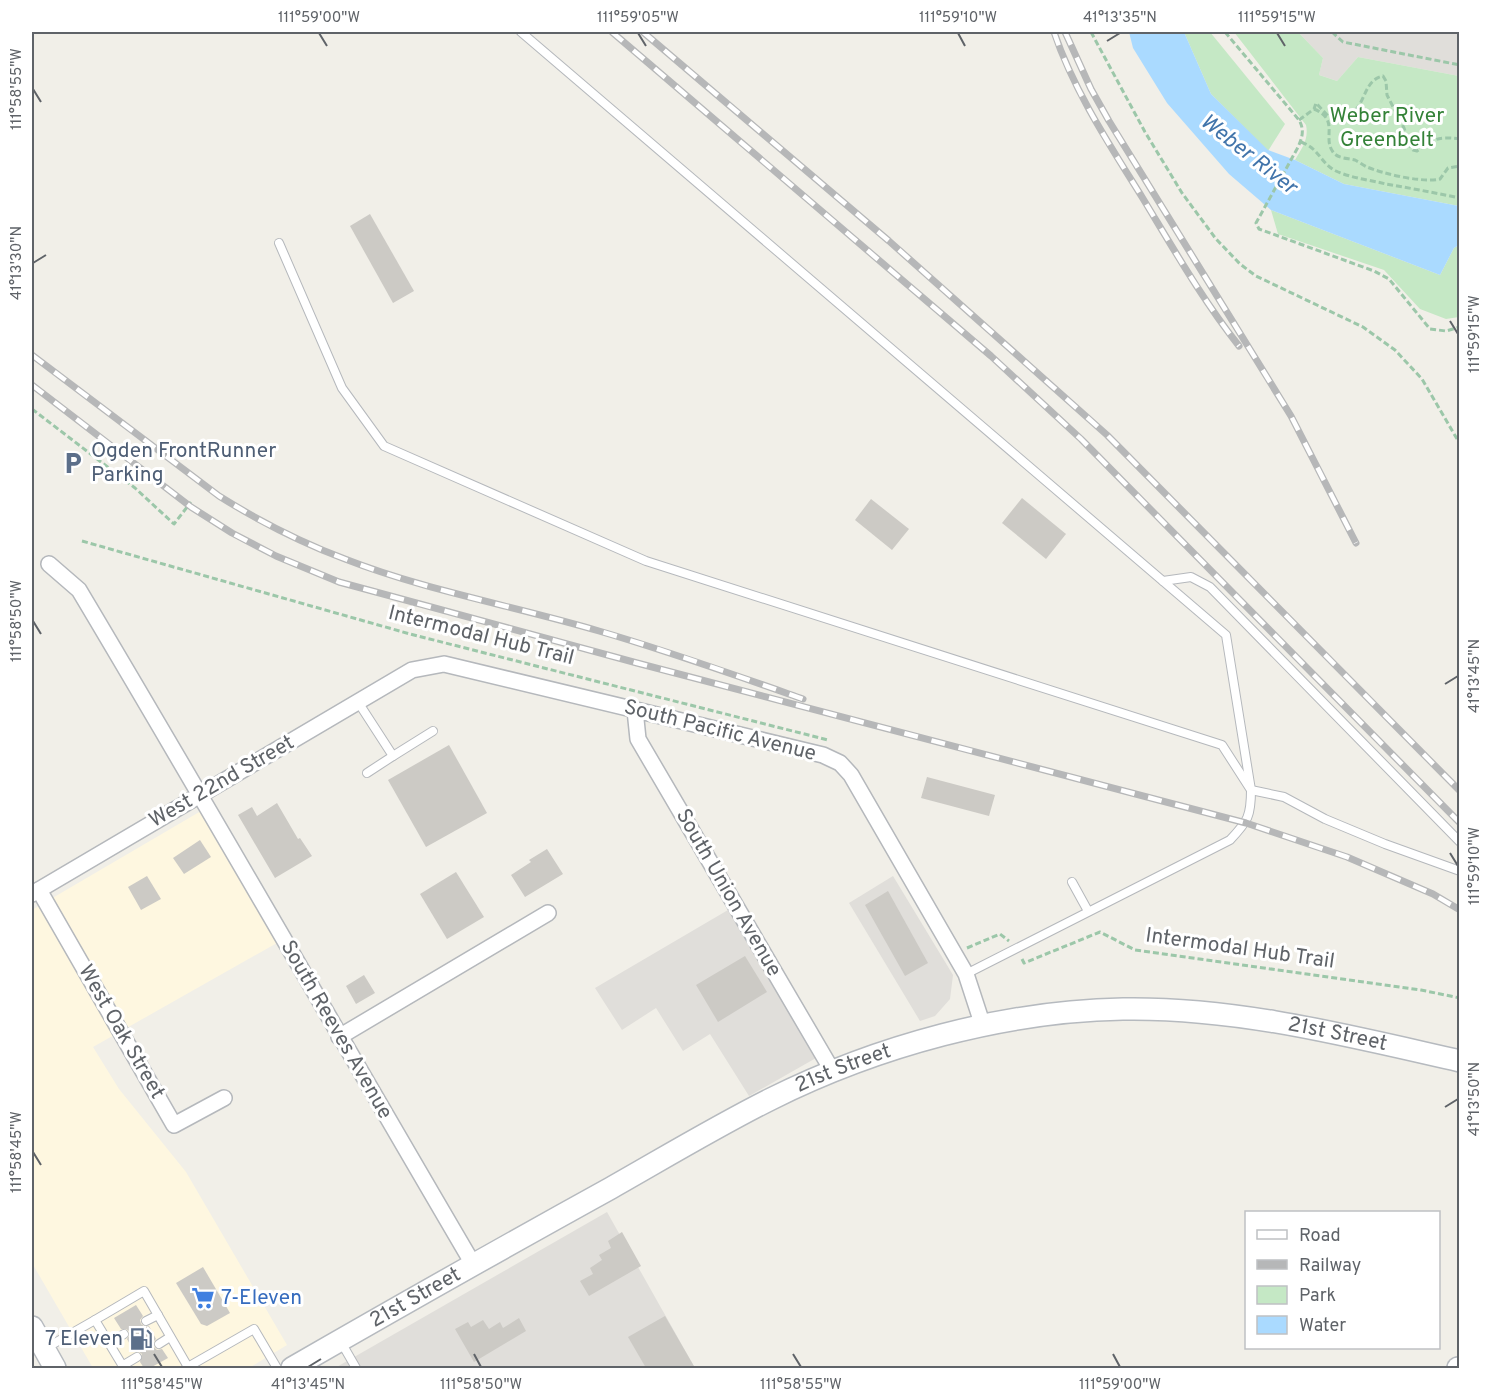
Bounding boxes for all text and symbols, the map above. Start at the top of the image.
text: 111°59'00"W [278,9,360,28]
text: 111°59'05"W [597,9,679,28]
text: 111°59'10"W [919,9,997,28]
text: 41°13'35"N [1083,9,1157,28]
text: 111°59'15"W [1238,9,1316,28]
text: 111°58'55"W [8,48,27,130]
park label: Weber River Greenbelt [1330,103,1444,154]
water label: Weber River [1194,109,1303,202]
text: 41°13'30"N [8,226,27,300]
text: 111°59'15"W [1466,295,1485,373]
place label: Ogden FrontRunner Parking [91,438,276,489]
parking icon: Ogden FrontRunner Parking [60,450,86,476]
text: 111°58'50"W [8,580,27,662]
street label: Intermodal Hub Trail [385,600,577,672]
text: 41°13'45"N [1466,639,1485,713]
street label: South Pacific Avenue [621,694,819,768]
street label: West 22nd Street [145,730,299,834]
street label: South Union Avenue [669,804,787,982]
text: 111°59'10"W [1466,827,1485,905]
street label: Intermodal Hub Trail [1144,922,1336,976]
street label: South Reeves Avenue [274,936,398,1124]
street label: West Oak Street [72,960,170,1104]
street label: 21st Street [1286,1011,1390,1058]
street label: 21st Street [791,1037,894,1099]
text: 41°13'50"N [1466,1062,1485,1136]
text: 111°58'45"W [8,1111,27,1193]
legend [1245,1211,1440,1349]
text: Road [1299,1225,1341,1248]
text: Railway [1299,1255,1361,1278]
street label: 21st Street [365,1261,466,1334]
supermarket icon: 7-Eleven [190,1285,216,1311]
place label: 7-Eleven [221,1285,302,1312]
text: Park [1299,1285,1336,1308]
text: Water [1299,1315,1346,1338]
place label: 7 Eleven [45,1326,123,1353]
fuel station icon: 7 Eleven [128,1326,154,1352]
text: 111°58'45"W [121,1376,203,1395]
text: 41°13'45"N [271,1376,345,1395]
text: 111°58'50"W [440,1376,522,1395]
text: 111°58'55"W [760,1376,842,1395]
text: 111°59'00"W [1079,1376,1161,1395]

